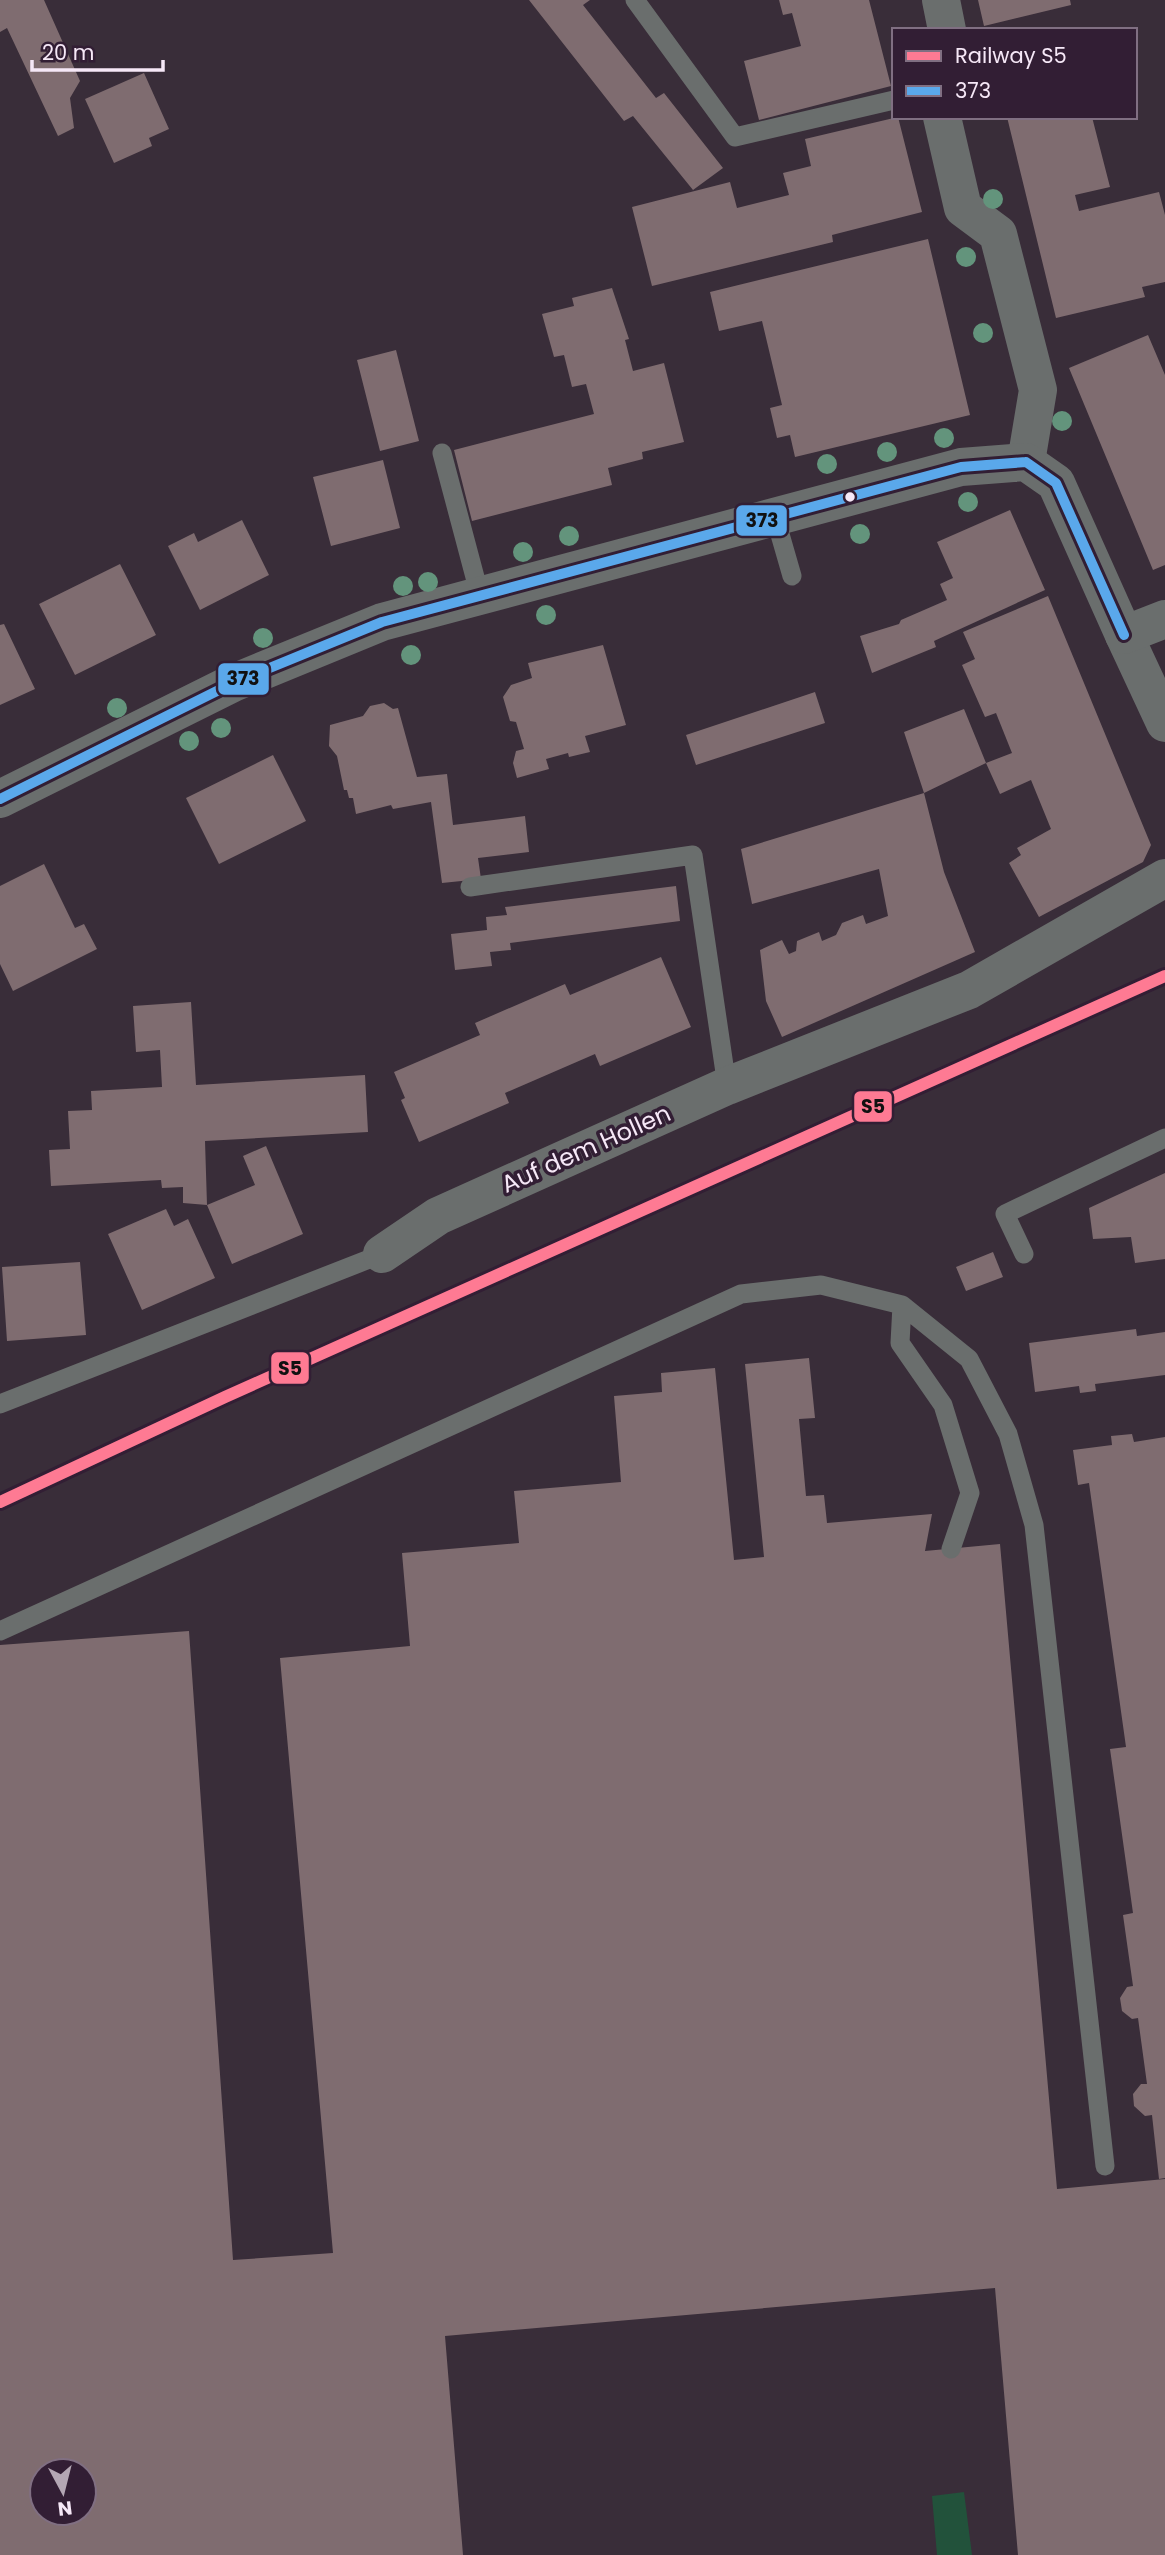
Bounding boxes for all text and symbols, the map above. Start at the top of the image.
scale bar [32,28,163,72]
legend [892,28,1137,119]
text: 20 m [42,38,95,67]
text: Railway S5 [955,41,1067,70]
text: 373 [955,76,991,105]
unlabelled marker [843,490,857,504]
line badge: 373 [735,504,788,537]
text: 373 [745,507,779,534]
line badge: 373 [217,662,270,696]
text: 373 [226,665,260,692]
line badge: S5 [853,1090,893,1123]
text: S5 [861,1093,885,1120]
street label: Auf dem Hollen [496,1096,676,1201]
line badge: S5 [270,1351,310,1385]
text: S5 [278,1355,302,1382]
north arrow [28,2457,98,2527]
text: N [56,2494,74,2523]

